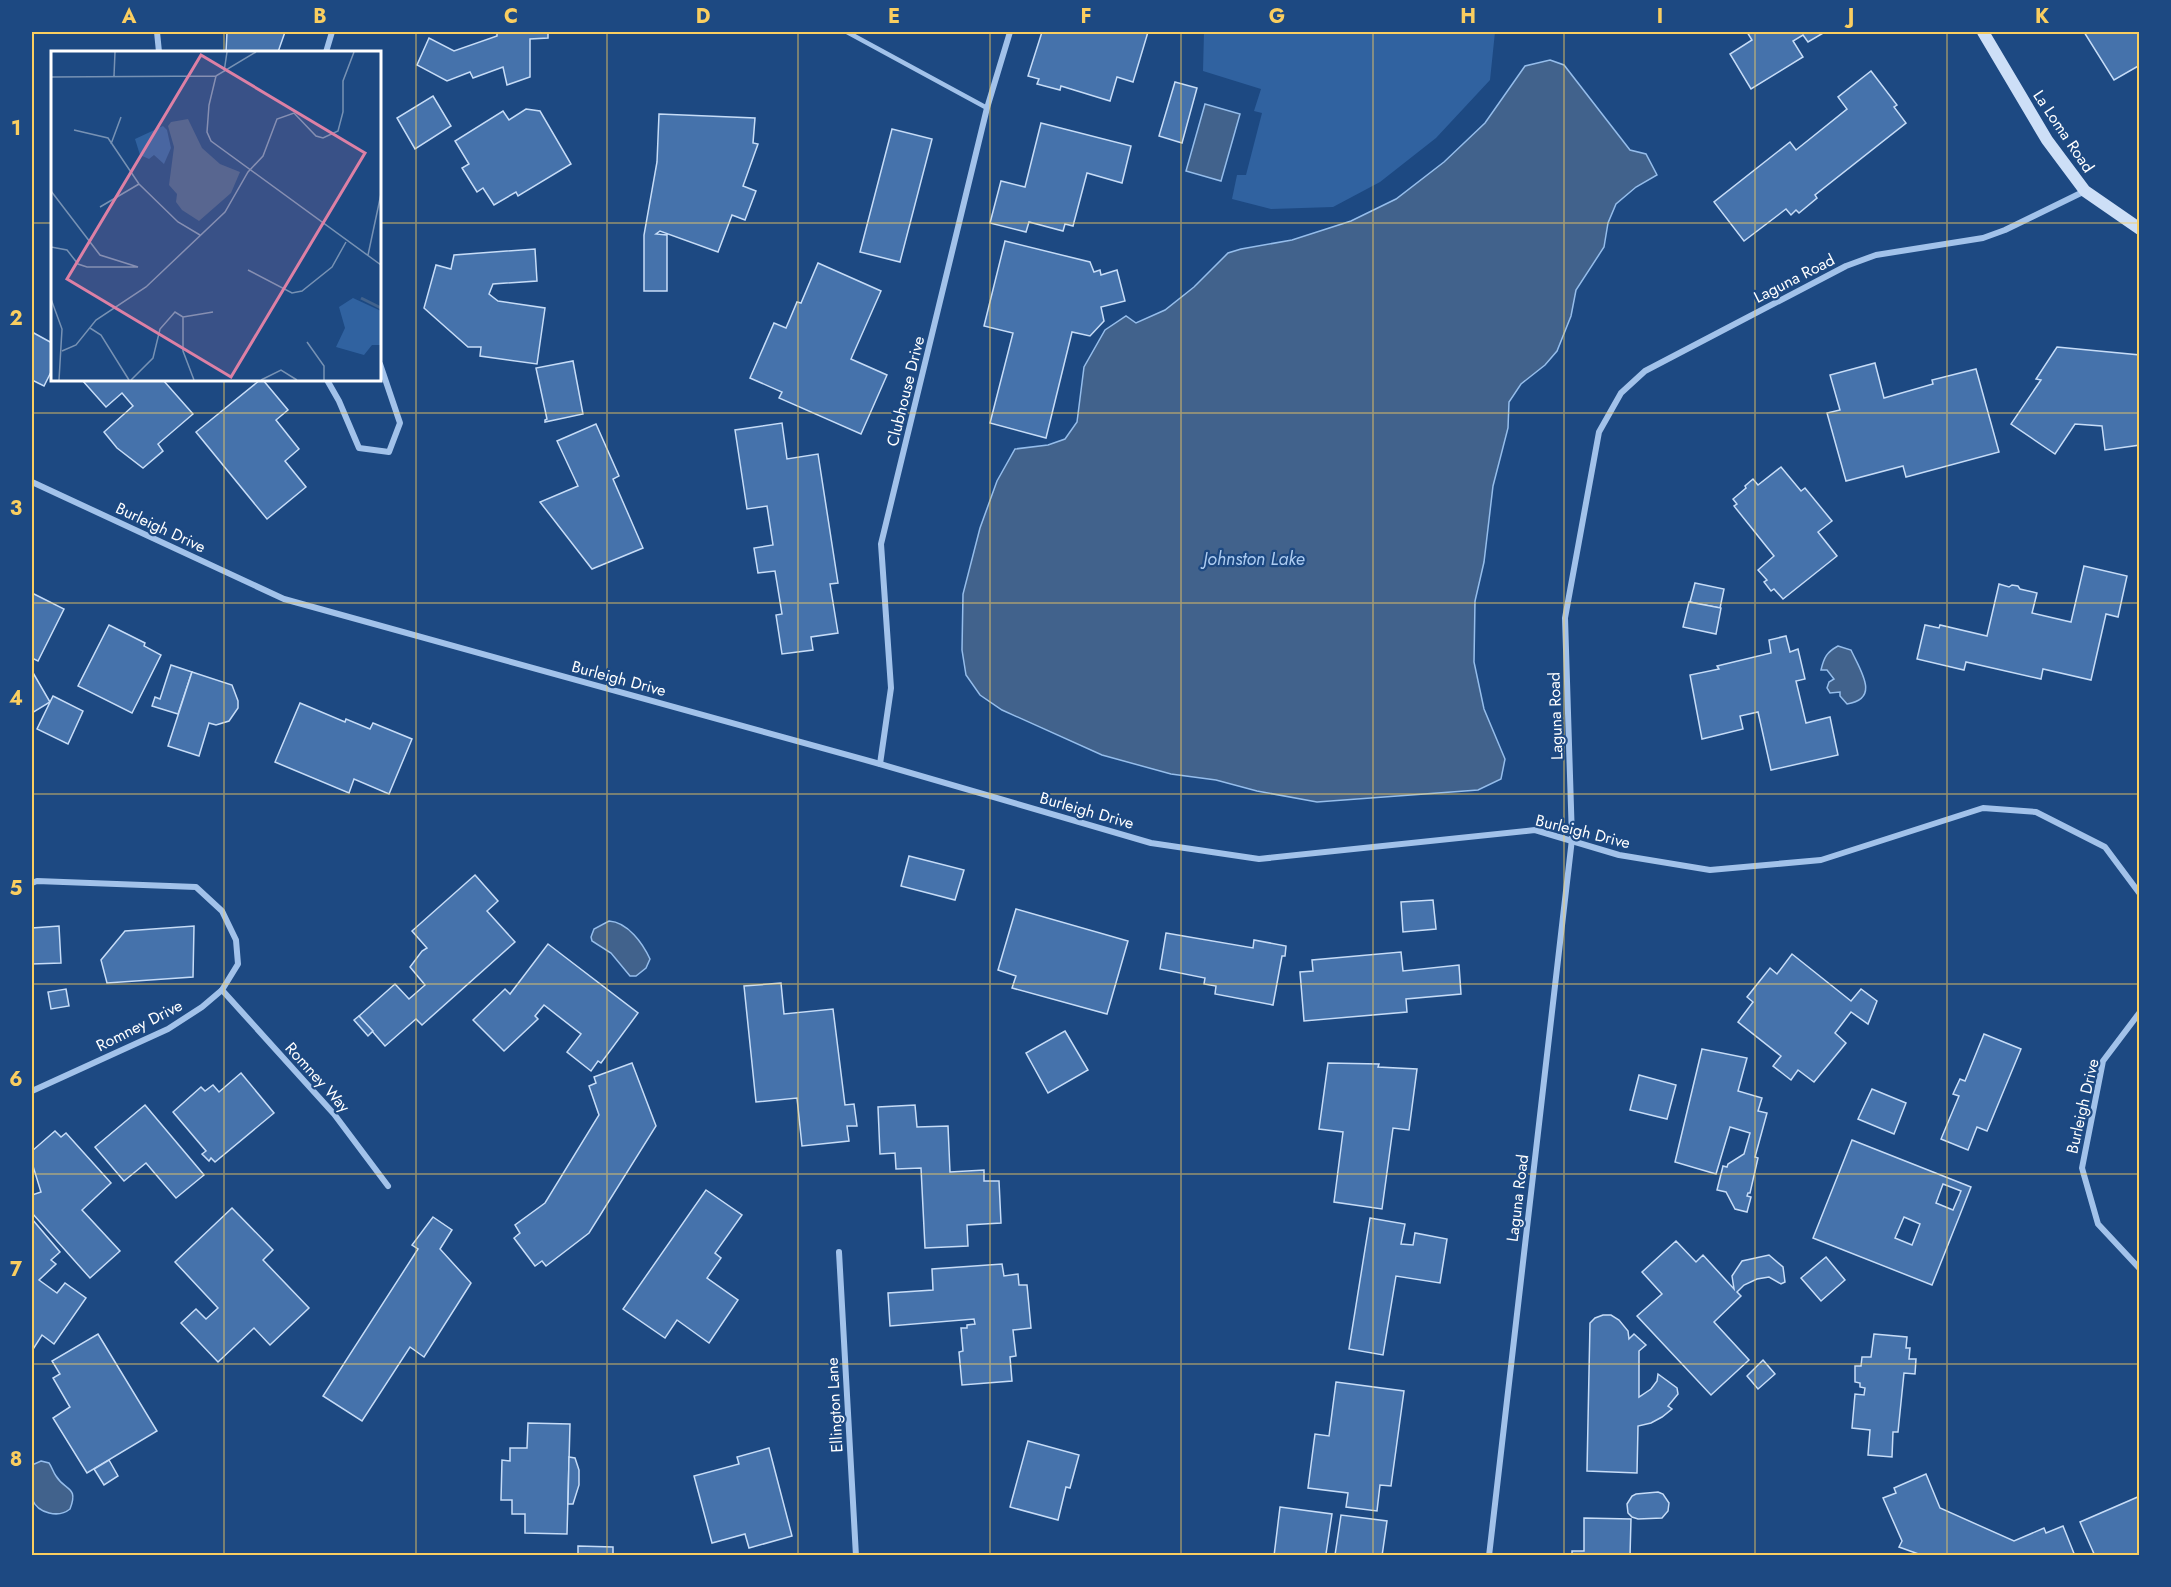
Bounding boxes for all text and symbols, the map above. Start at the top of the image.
text: A [121,2,137,31]
text: B [313,2,327,31]
text: C [504,2,518,31]
text: D [696,2,710,31]
text: E [888,2,900,31]
text: F [1080,2,1092,31]
text: G [1269,2,1285,31]
text: H [1460,2,1476,31]
text: I [1657,2,1663,31]
text: J [1844,2,1854,31]
text: K [2035,2,2049,31]
inset map [51,51,381,381]
street label: La Loma Road [2027,85,2100,177]
text: 1 [11,114,21,143]
street label: Laguna Road [1750,248,1839,309]
text: 2 [9,304,23,333]
street label: Clubhouse Drive [881,334,930,449]
text: 3 [10,494,22,523]
street label: Burleigh Drive [112,497,210,558]
water label: Johnston Lake [1200,546,1305,572]
street label: Burleigh Drive [569,655,669,702]
street label: Laguna Road [1542,672,1569,760]
text: 4 [9,684,23,713]
street label: Burleigh Drive [1037,786,1137,835]
street label: Burleigh Drive [1533,809,1633,854]
text: 5 [10,874,23,903]
street label: Romney Drive [92,994,186,1057]
street label: Romney Way [280,1037,356,1118]
street label: Burleigh Drive [2060,1056,2105,1156]
text: 6 [9,1065,23,1094]
street label: Laguna Road [1501,1153,1534,1243]
text: 7 [10,1255,23,1284]
street label: Ellington Lane [821,1357,848,1453]
text: 8 [10,1445,22,1474]

